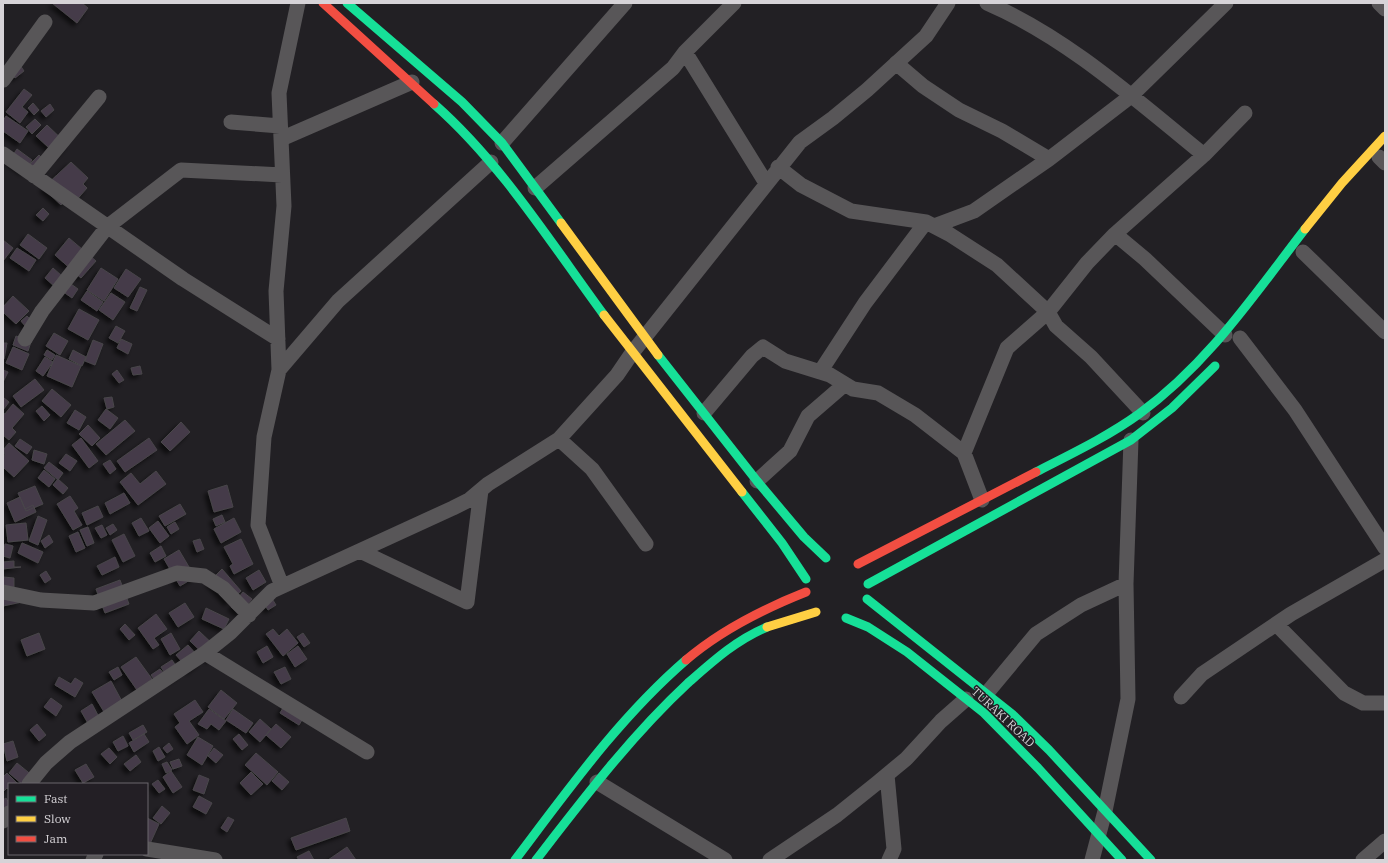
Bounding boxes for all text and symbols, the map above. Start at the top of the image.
street label: TURAKI ROAD [968,683,1038,750]
legend [8,783,148,855]
text: Fast [44,791,68,806]
text: Slow [44,811,71,826]
text: Jam [44,831,68,846]

